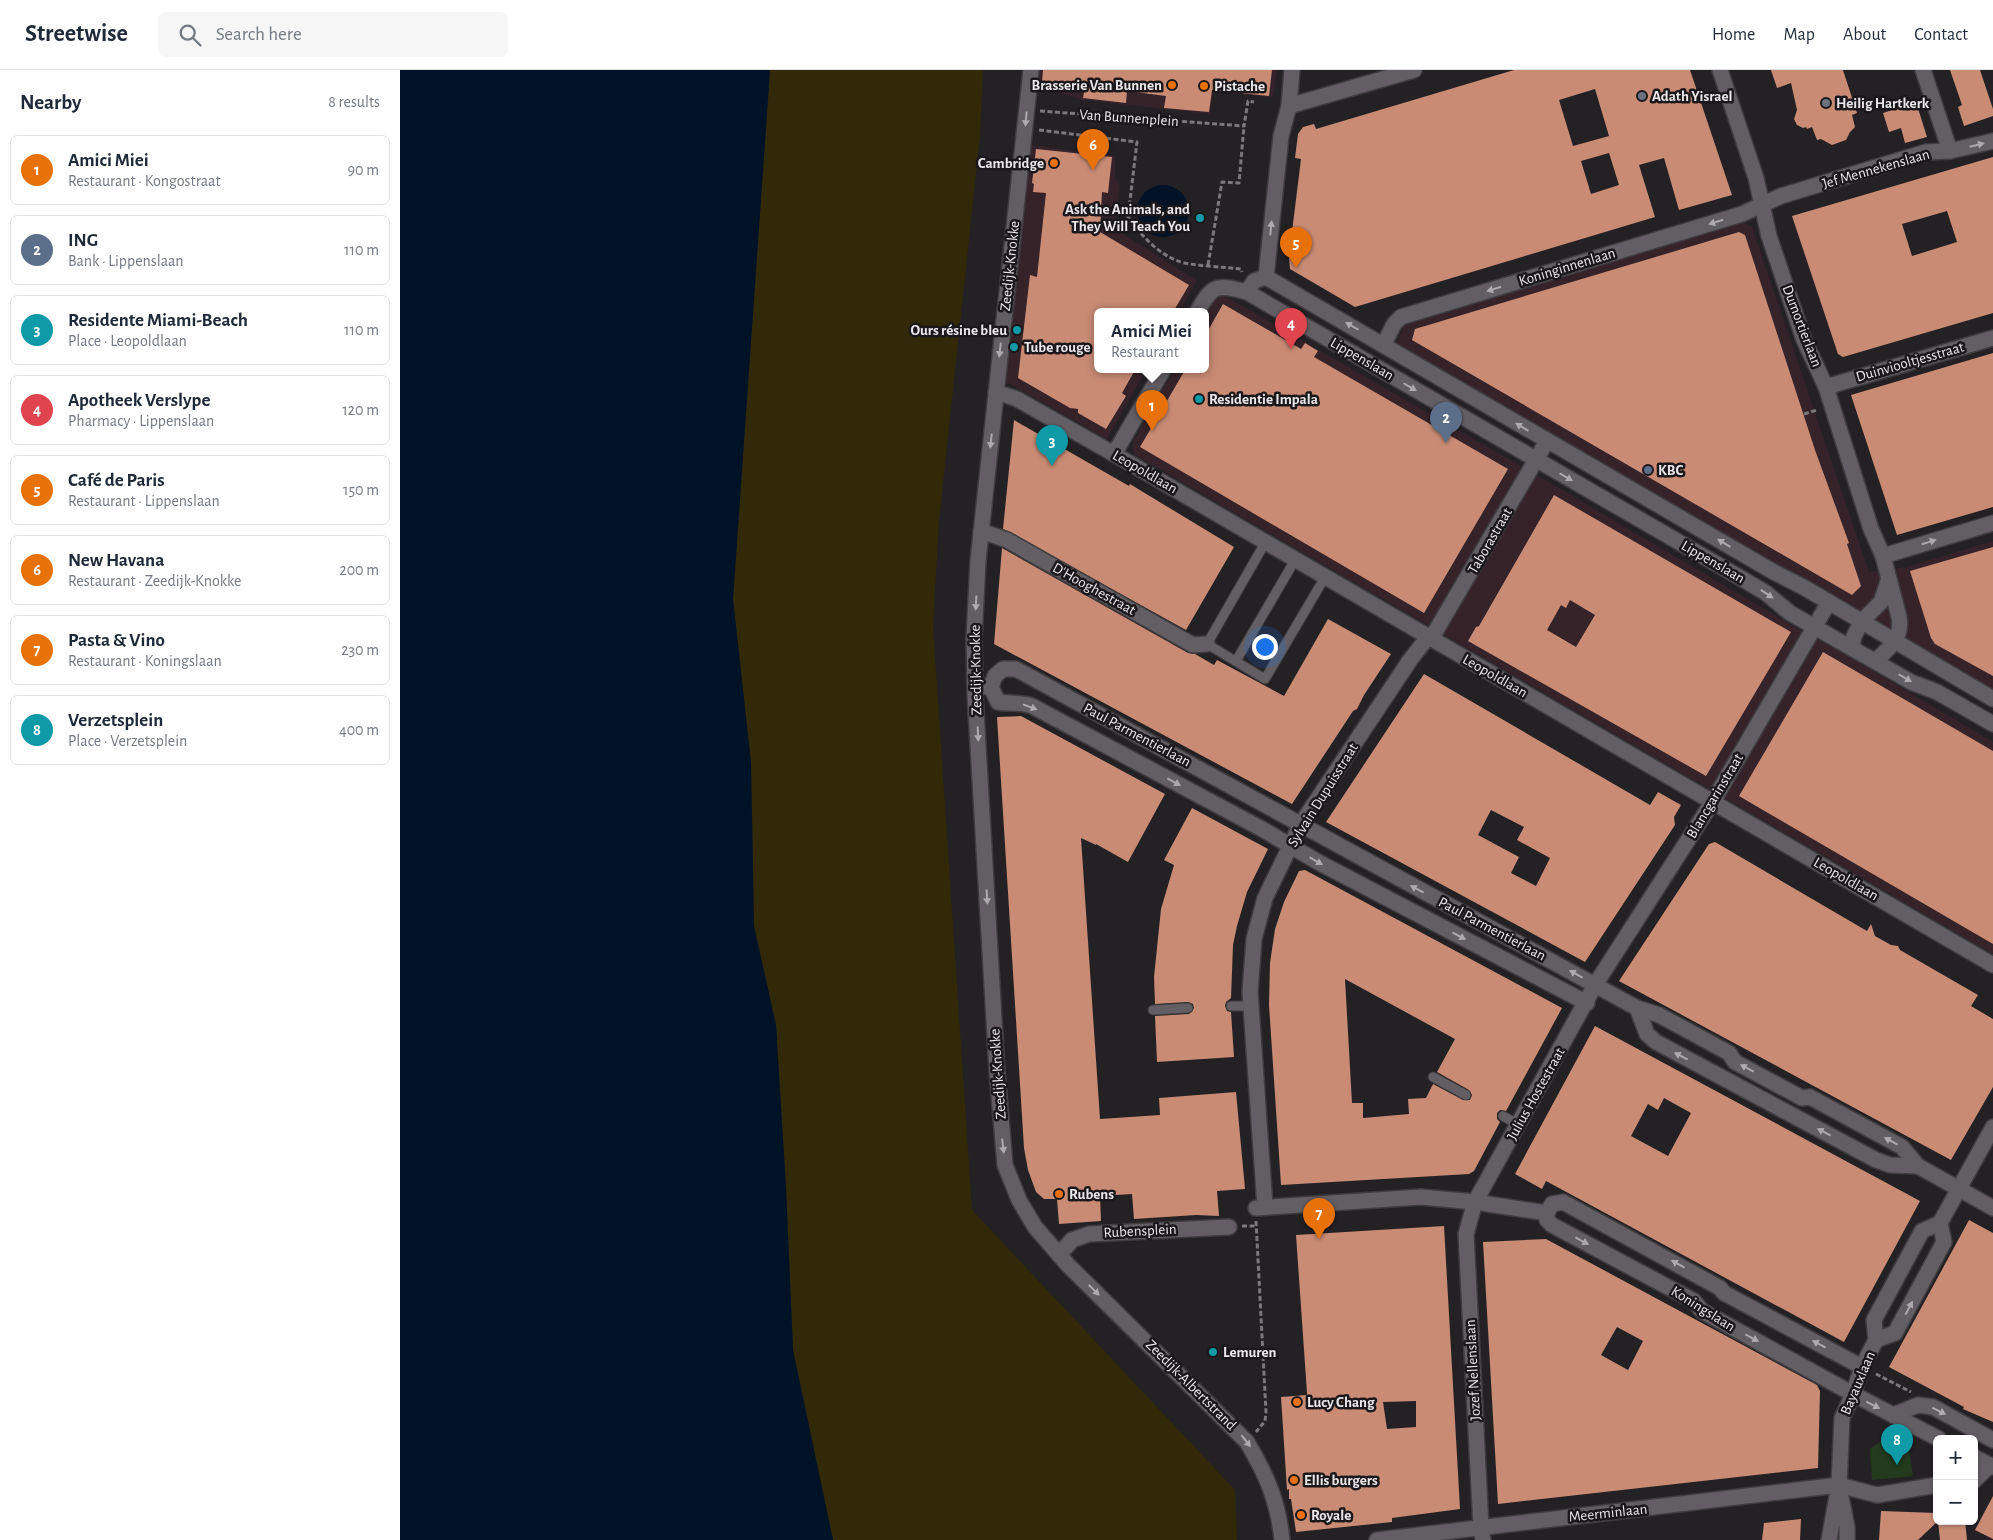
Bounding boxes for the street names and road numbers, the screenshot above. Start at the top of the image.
street label: Van Bunnenplein [1079,107,1179,129]
street label: Jef Mennekenslaan [1821,146,1931,192]
street label: Zeedijk-Knokke [998,220,1022,312]
street label: Koninginnenlaan [1517,245,1617,289]
street label: Dumortierlaan [1779,283,1825,369]
street label: Lippenslaan [1328,335,1396,383]
street label: Duinviooltjesstraat [1854,339,1966,385]
street label: Leopoldlaan [1110,448,1180,496]
street label: Taborastraat [1465,505,1515,577]
street label: Lippenslaan [1679,538,1747,586]
street label: D'Hooghestraat [1050,560,1138,618]
street label: Zeedijk-Knokke [968,624,984,716]
street label: Leopoldlaan [1460,652,1530,700]
street label: Paul Parmentierlaan [1081,700,1193,770]
street label: Sylvain Dupuisstraat [1285,740,1361,850]
street label: Blancgarinstraat [1684,751,1746,841]
street label: Leopoldlaan [1811,855,1881,903]
street label: Paul Parmentierlaan [1436,894,1548,964]
street label: Zeedijk-Knokke [987,1028,1009,1120]
street label: Julius Hostestraat [1504,1045,1568,1143]
street label: Rubensplein [1103,1222,1177,1240]
street label: Koningslaan [1668,1284,1738,1334]
street label: Jozef Nellenslaan [1463,1319,1483,1421]
street label: Zeedijk-Albertstrand [1143,1337,1239,1433]
street label: Bayauxlaan [1838,1349,1878,1417]
street label: Meerminlaan [1568,1501,1648,1525]

